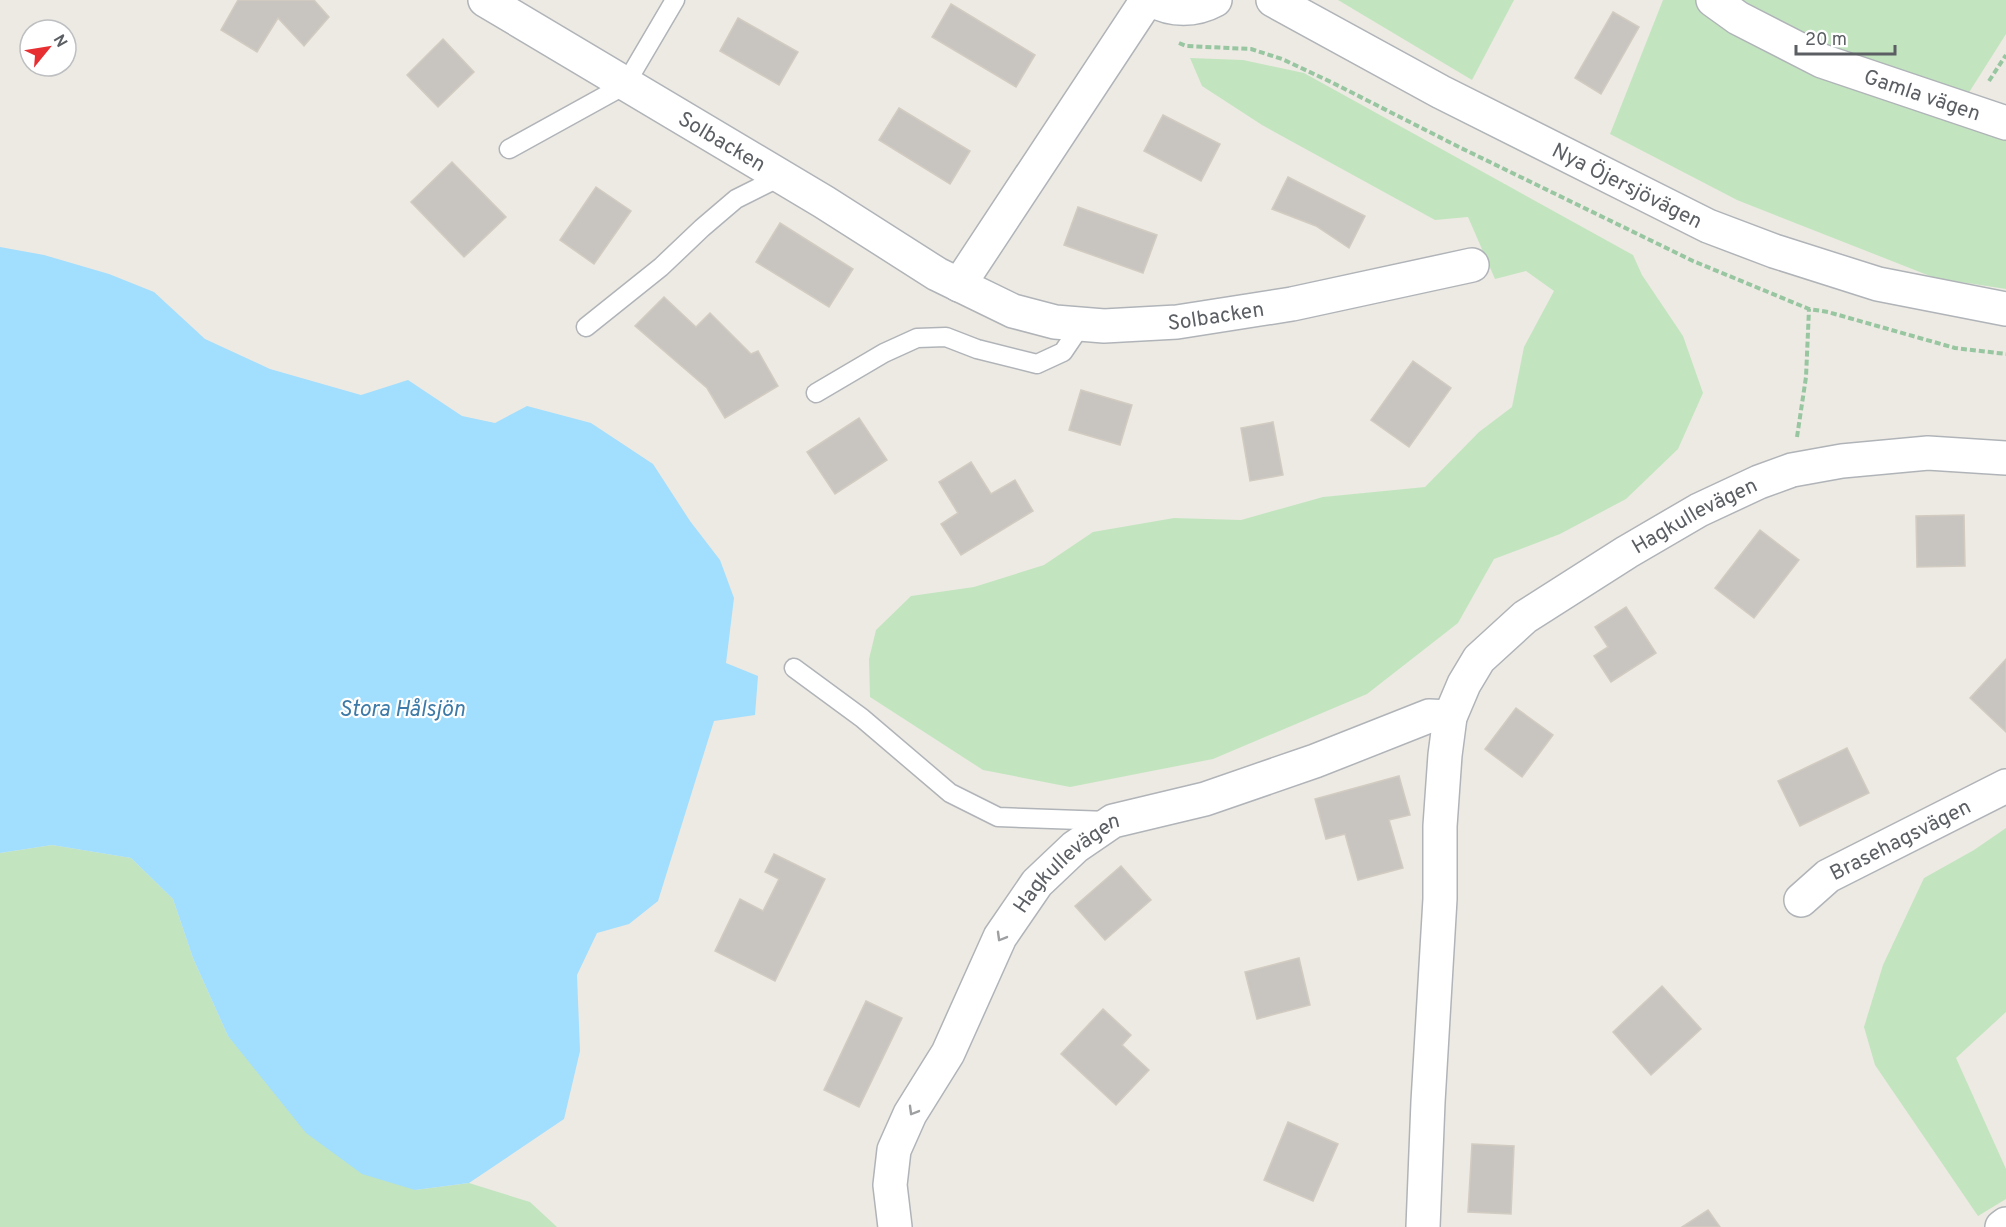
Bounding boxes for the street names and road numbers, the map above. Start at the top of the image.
street label: Gamla vägen [1860,64,1984,128]
street label: Solbacken [673,106,770,179]
street label: Nya Öjersjövägen [1547,138,1706,236]
street label: Solbacken [1167,297,1266,337]
street label: Hagkullevägen [1628,473,1762,561]
street label: Brasehagsvägen [1826,794,1976,888]
street label: Hagkullevägen [1008,808,1123,919]

